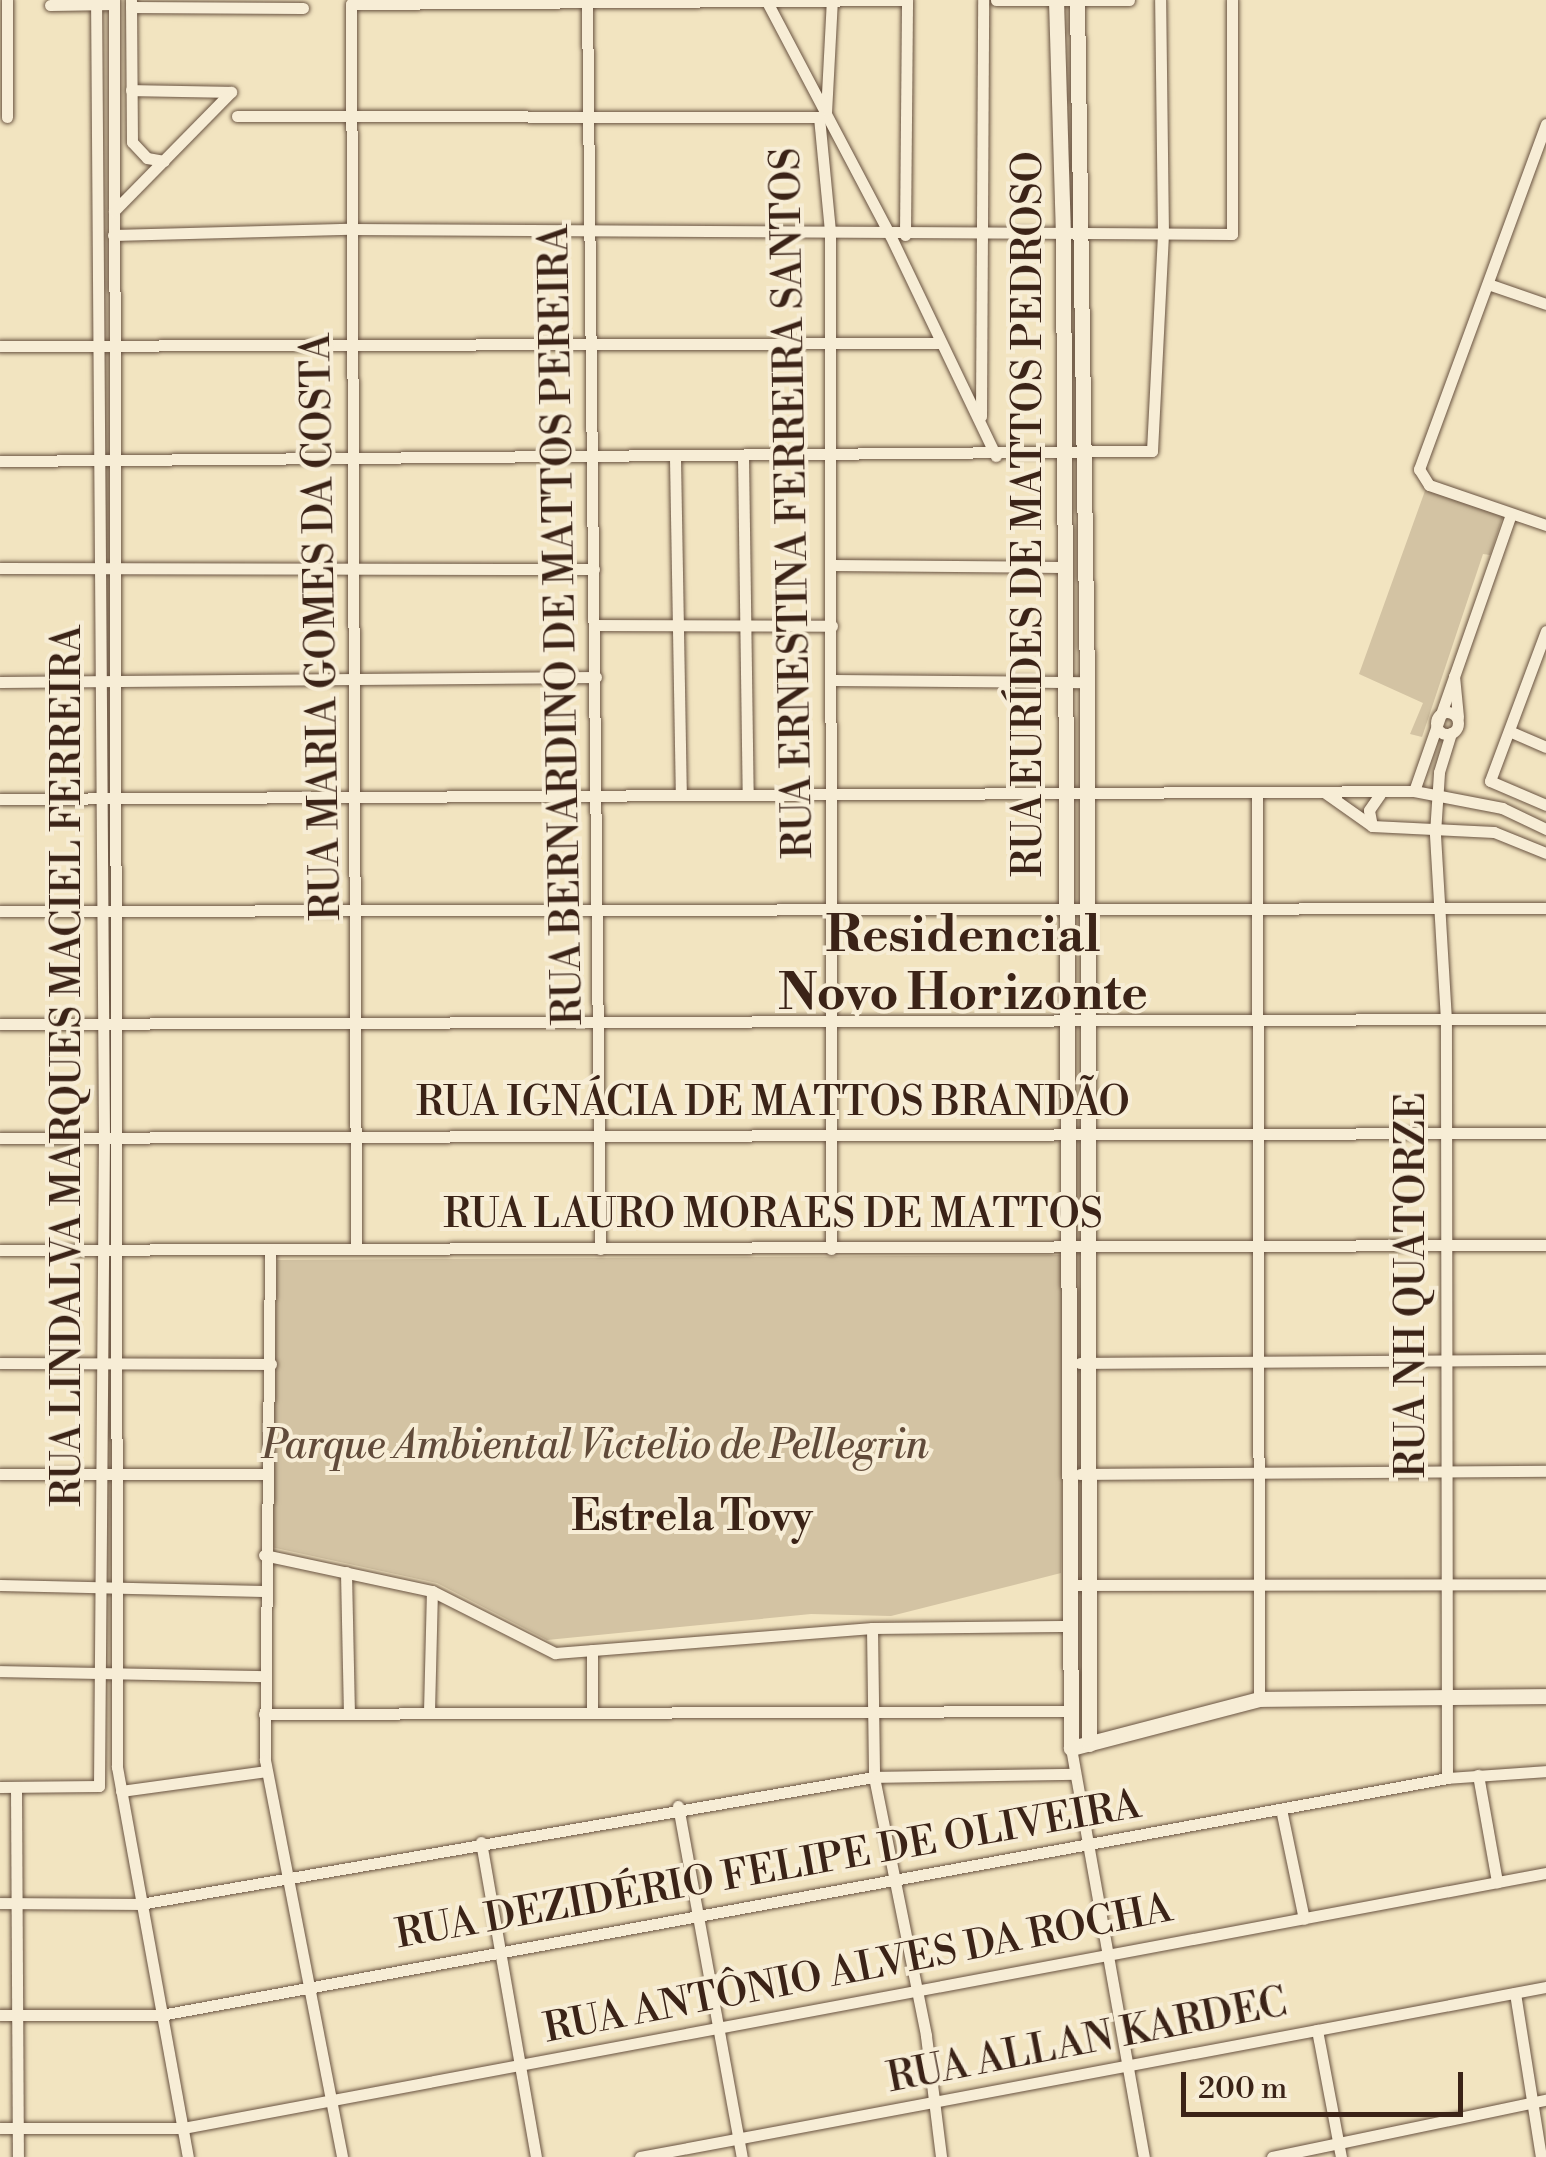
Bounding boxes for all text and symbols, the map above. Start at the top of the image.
street label: RUA ERNESTINA FERREIRA SANTOS [763,147,823,859]
street label: RUA EURÍDES DE MATTOS PEDROSO [1005,151,1053,877]
street label: RUA BERNARDINO DE MATTOS PEREIRA [531,224,593,1026]
street label: RUA MARIA GOMES DA COSTA [293,333,351,921]
street label: RUA LINDALVA MARQUES MACIEL FERREIRA [44,625,92,1507]
district label: Residencial Novo Horizonte [778,906,1148,1024]
street label: RUA IGNÁCIA DE MATTOS BRANDÃO [416,1079,1130,1127]
street label: RUA NH QUATORZE [1388,1092,1436,1478]
street label: RUA LAURO MORAES DE MATTOS [443,1191,1103,1239]
park label: Parque Ambiental Victelio de Pellegrin [262,1422,928,1470]
district label: Estrela Tovy [571,1493,813,1543]
street label: RUA DEZIDÉRIO FELIPE DE OLIVEIRA [392,1781,1144,1959]
street label: RUA ANTÔNIO ALVES DA ROCHA [540,1884,1176,2054]
street label: RUA ALLAN KARDEC [883,1979,1291,2103]
scale bar [1186,2052,1468,2114]
text: 200 m [1198,2070,1287,2108]

